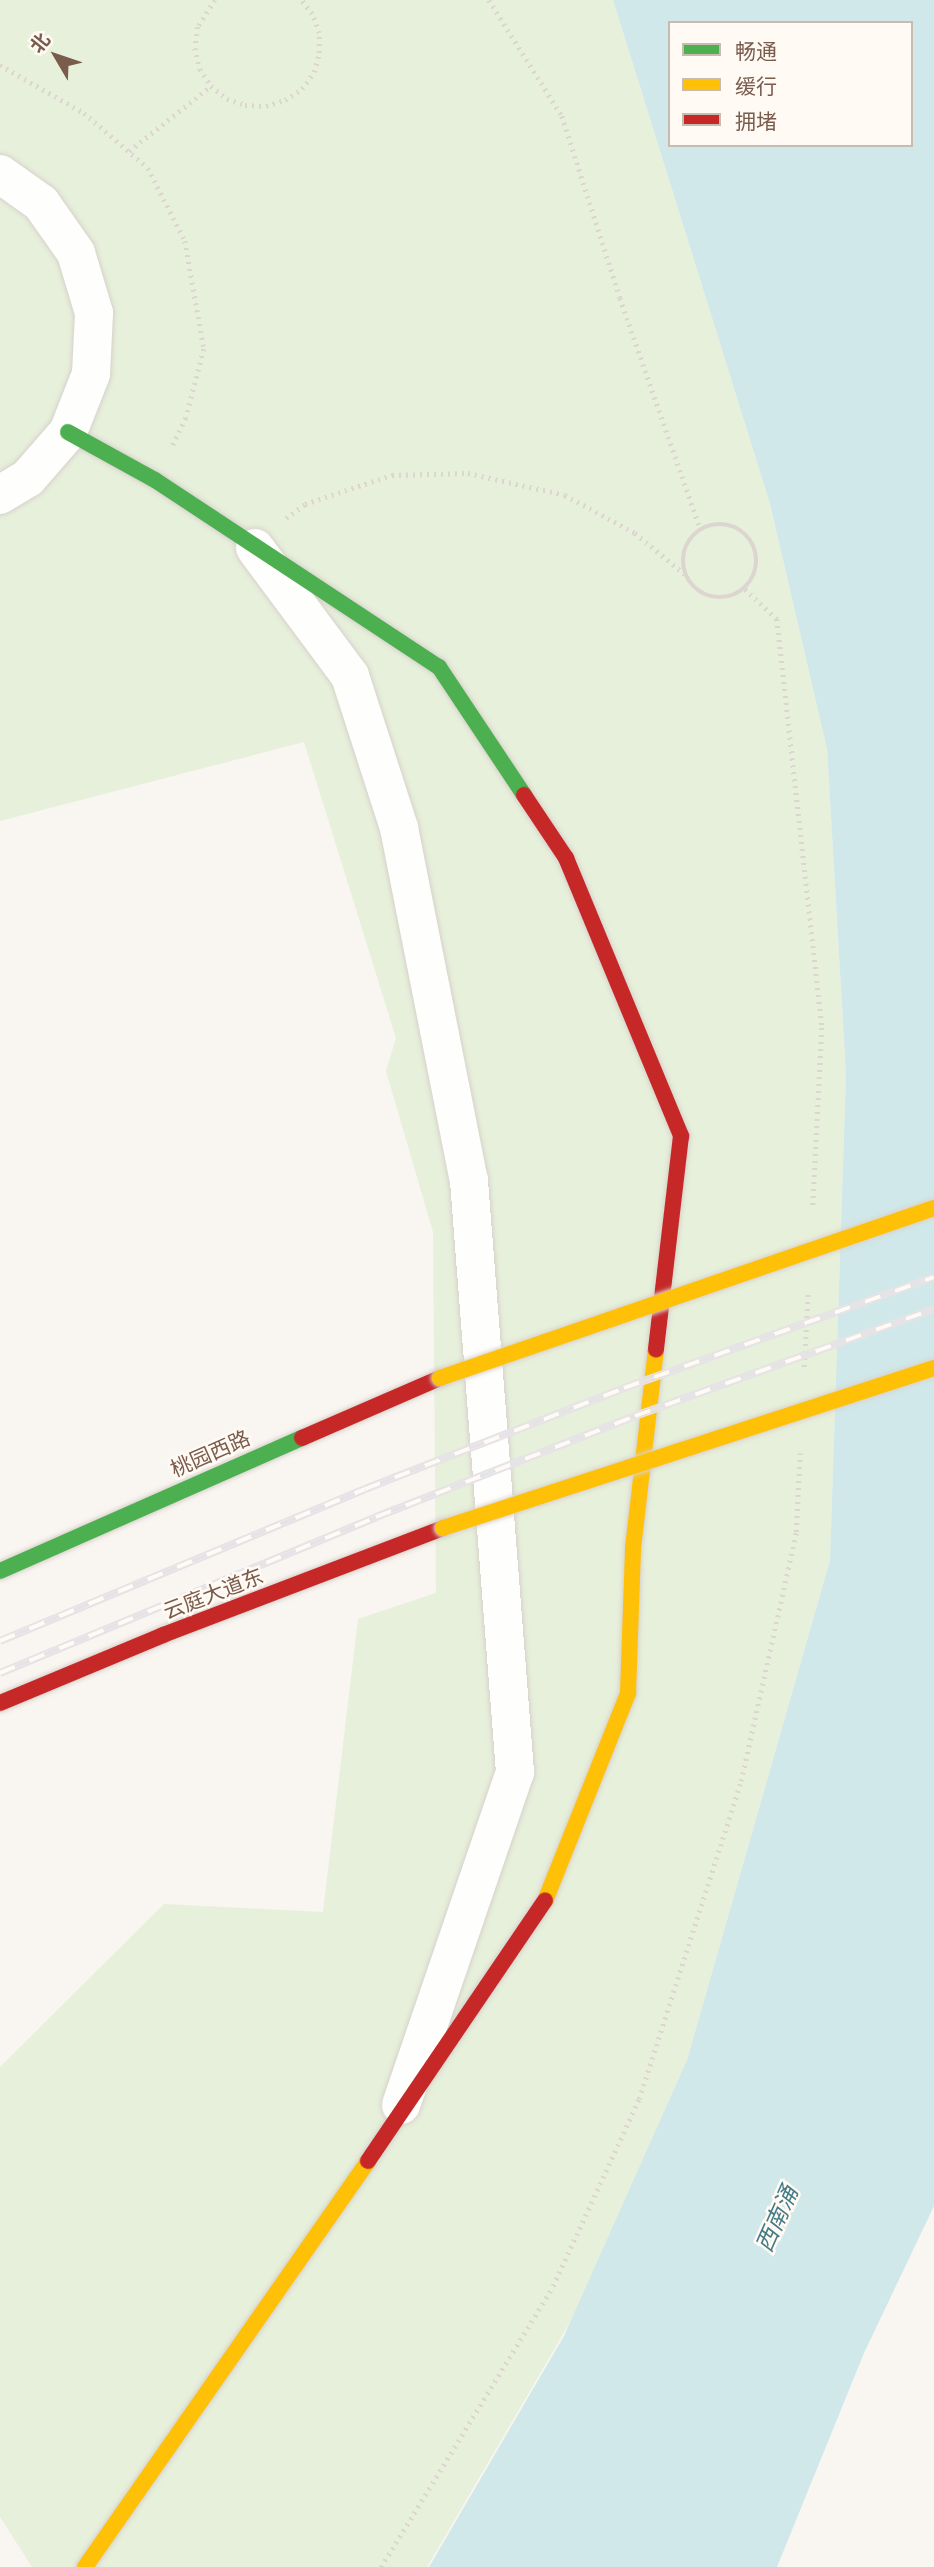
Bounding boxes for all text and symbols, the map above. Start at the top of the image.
north arrow [21,21,91,91]
legend [668,21,913,147]
text: 北 [24,28,55,58]
text: 畅通 [735,38,777,64]
text: 缓行 [735,73,777,99]
text: 拥堵 [735,108,777,134]
street label: 桃园西路 [167,1424,253,1482]
street label: 云庭大道东 [159,1562,267,1624]
water label: 西南涌 [750,2182,804,2256]

